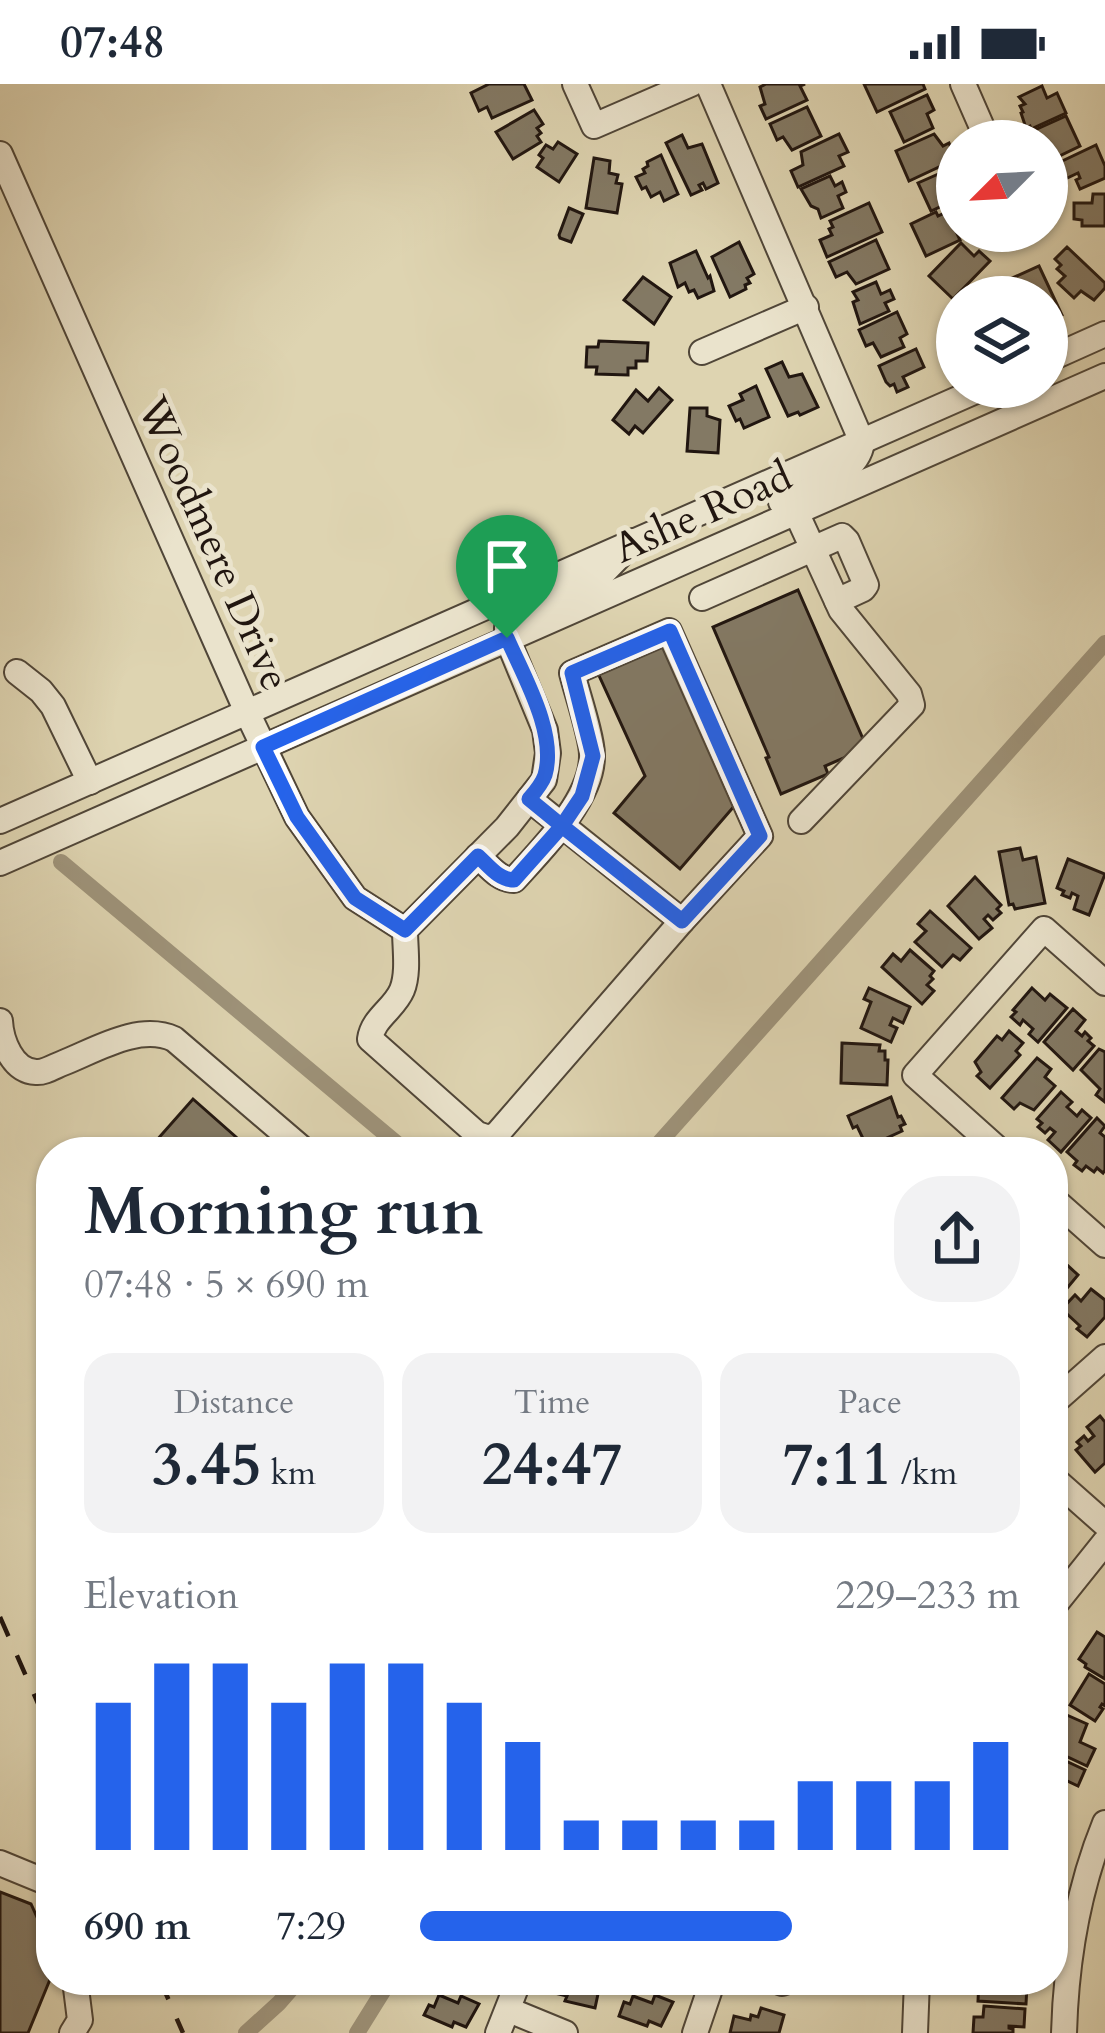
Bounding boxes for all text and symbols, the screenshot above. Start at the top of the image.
text: 07:48 [60,12,165,73]
north arrow [936,120,1068,252]
map controls [936,120,1068,408]
button: layers [936,276,1068,408]
street label: Woodmere Drive [123,387,304,700]
street label: Ashe Road [604,448,801,577]
pin [456,515,558,638]
icon: arrive [474,533,540,599]
text: Morning run [84,1168,483,1257]
button: share [894,1176,1020,1302]
text: 07:48 · 5 × 690 m [84,1258,369,1311]
text: Distance [174,1380,294,1425]
text: Time [514,1380,590,1425]
text: Pace [838,1380,902,1425]
text: 3.45 [152,1425,262,1506]
text: 24:47 [482,1425,622,1506]
text: 7:11 [783,1425,892,1506]
text: km [262,1451,316,1496]
text: /km [892,1451,957,1496]
text: Elevation [84,1569,239,1622]
text: 229–233 m [835,1569,1020,1622]
text: 690 m [84,1900,190,1953]
text: 7:29 [276,1900,346,1953]

